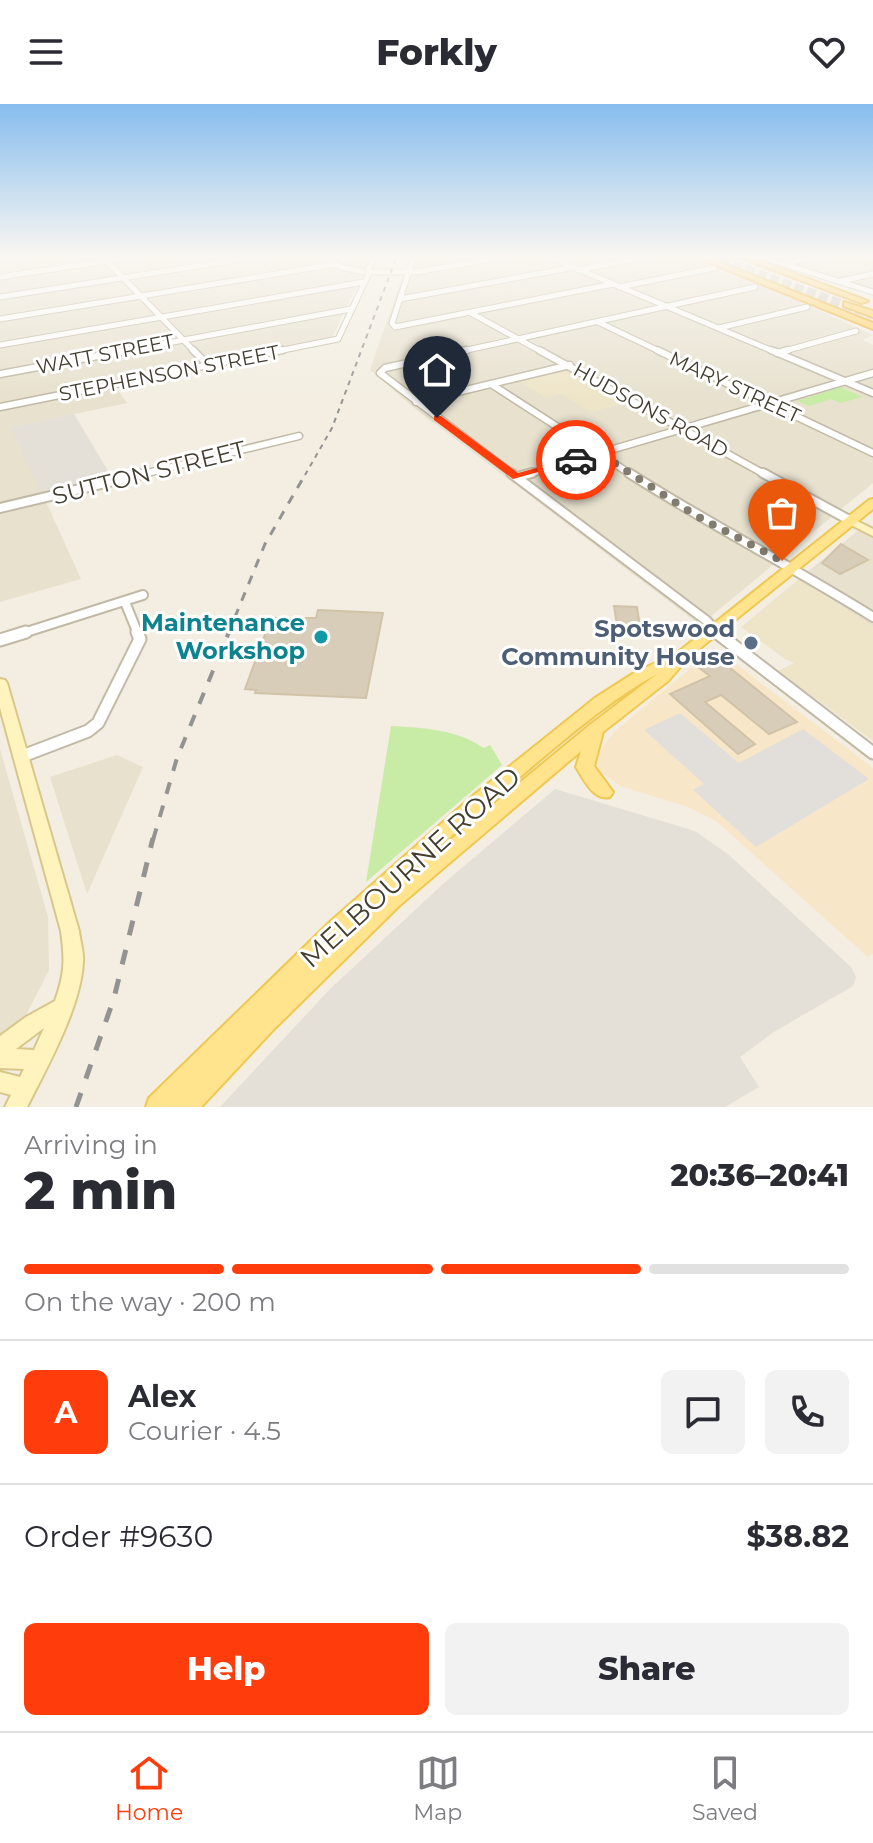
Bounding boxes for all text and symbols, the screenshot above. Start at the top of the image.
icon: menu [24,30,68,74]
text: Forkly [376,30,497,74]
icon: heart [805,30,849,74]
street label: WATT STREET [34,329,176,379]
pin [403,336,471,418]
street label: STEPHENSON STREET [57,340,282,406]
street label: MARY STREET [666,346,805,428]
icon: home [415,348,459,392]
street label: HUDSONS ROAD [569,357,733,463]
courier [536,420,616,500]
street label: SUTTON STREET [49,434,249,511]
icon: car [554,438,598,482]
pin [748,479,816,561]
icon: bag [760,491,804,535]
place label: Maintenance Workshop [141,608,305,665]
place label: Spotswood Community House [501,614,735,671]
marker: Maintenance Workshop [312,628,330,646]
marker: Spotswood Community House [742,634,760,652]
street label: MELBOURNE ROAD [293,759,527,975]
text: Arriving in [24,1129,158,1161]
text: 20:36–20:41 [670,1157,849,1194]
text: 2 min [24,1159,177,1222]
text: On the way · 200 m [24,1286,276,1318]
button: chat [661,1370,745,1454]
button: phone [765,1370,849,1454]
text: Alex [128,1378,196,1415]
text: A [55,1394,77,1431]
text: Courier · 4.5 [128,1415,281,1447]
text: Order #9630 [24,1518,213,1555]
text: $38.82 [746,1518,849,1555]
button: Help [24,1623,429,1715]
button: Share [445,1623,849,1715]
tab: Home [115,1751,183,1826]
tab: Map [413,1751,462,1826]
tab: Saved [692,1751,758,1826]

